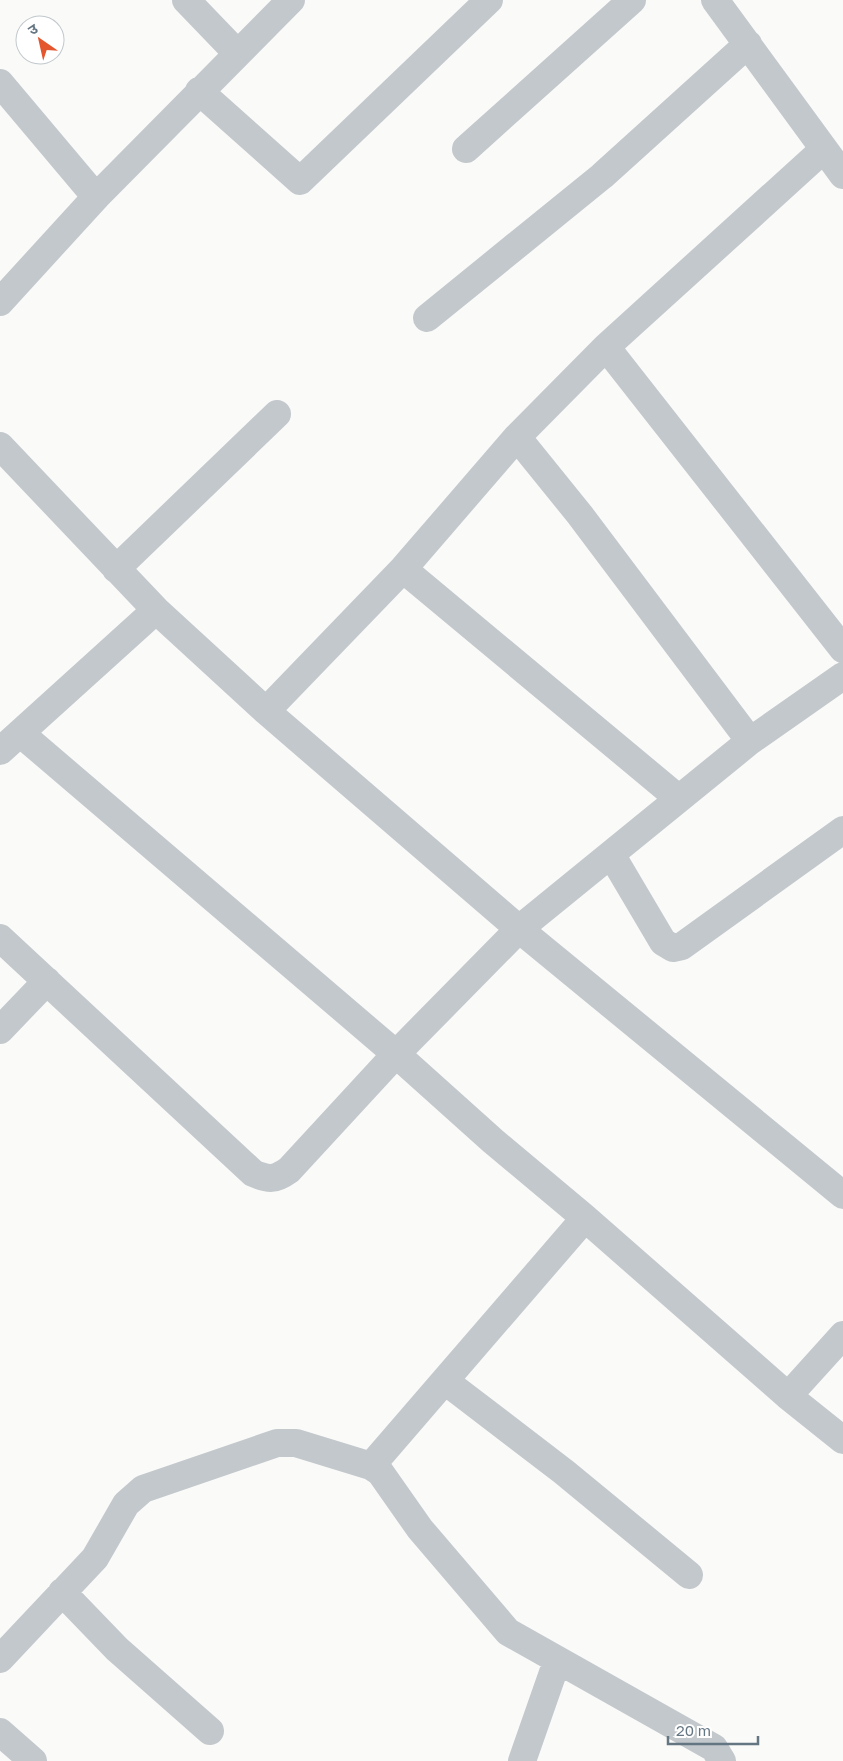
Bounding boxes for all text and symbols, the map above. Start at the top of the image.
north arrow [15,15,65,65]
text: उ [24,19,41,38]
scale bar [668,1714,758,1746]
text: 20 m [676,1721,711,1739]

